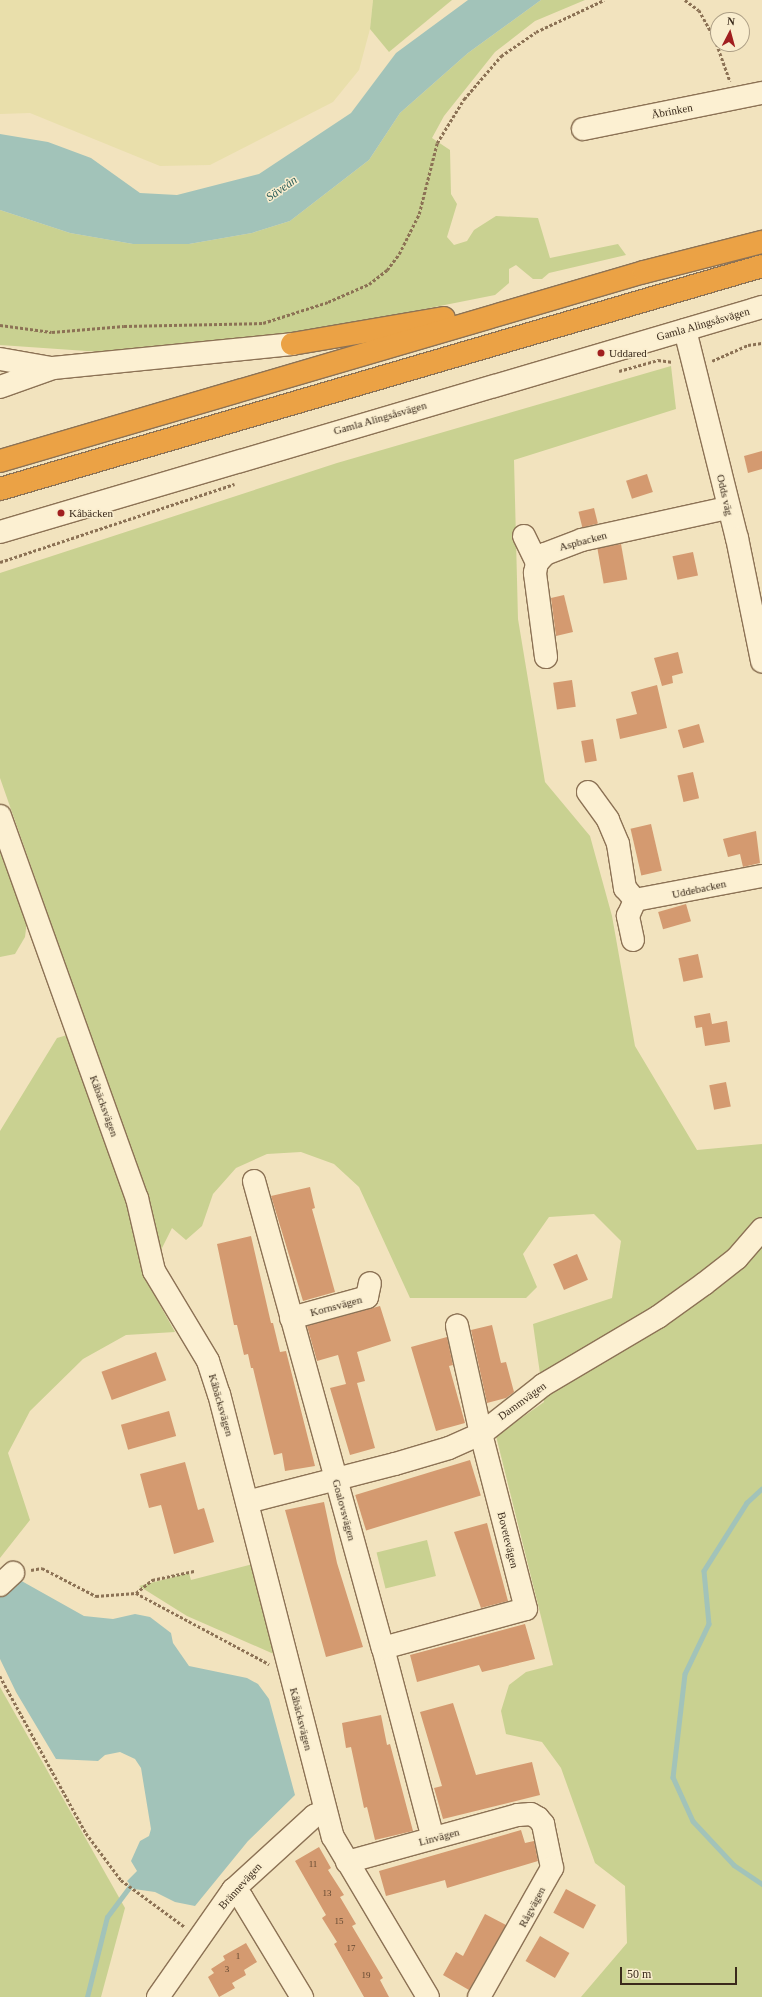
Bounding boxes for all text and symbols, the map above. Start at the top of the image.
north arrow [710,12,750,52]
text: N [727,15,736,27]
street label: Åbrinken [650,101,694,121]
water label: Säveån [264,173,300,205]
street label: Gamla Alingsåsvägen [655,304,751,344]
place label: Uddared [609,346,647,360]
marker: Uddared [596,348,606,358]
street label: Gamla Alingsåsvägen [332,398,428,438]
street label: Odds väg [714,473,736,517]
place label: Kåbäcken [69,506,113,520]
marker: Kåbäcken [56,508,66,518]
street label: Aspbacken [558,528,608,554]
street label: Uddebacken [671,877,727,901]
street label: Kåbäcksvägen [87,1074,121,1138]
street label: Kornsvägen [309,1293,363,1319]
street label: Kåbäcksvägen [206,1372,236,1438]
street label: Dammvägen [495,1379,549,1423]
street label: Goalovsvägen [329,1478,359,1542]
street label: Bovetevägen [495,1511,521,1569]
street label: Kåbäcksvägen [287,1686,315,1752]
street label: Linvägen [417,1825,461,1849]
house number: 11 [309,1859,317,1869]
street label: Brännevägen [216,1860,264,1912]
street label: Rågvägen [516,1884,548,1930]
house number: 13 [322,1888,332,1898]
house number: 15 [334,1916,344,1926]
house number: 17 [346,1943,356,1953]
house number: 1 [236,1951,240,1961]
scale bar [622,1959,739,1985]
house number: 3 [225,1964,229,1974]
text: 50 m [627,1967,651,1981]
house number: 19 [362,1970,370,1980]

